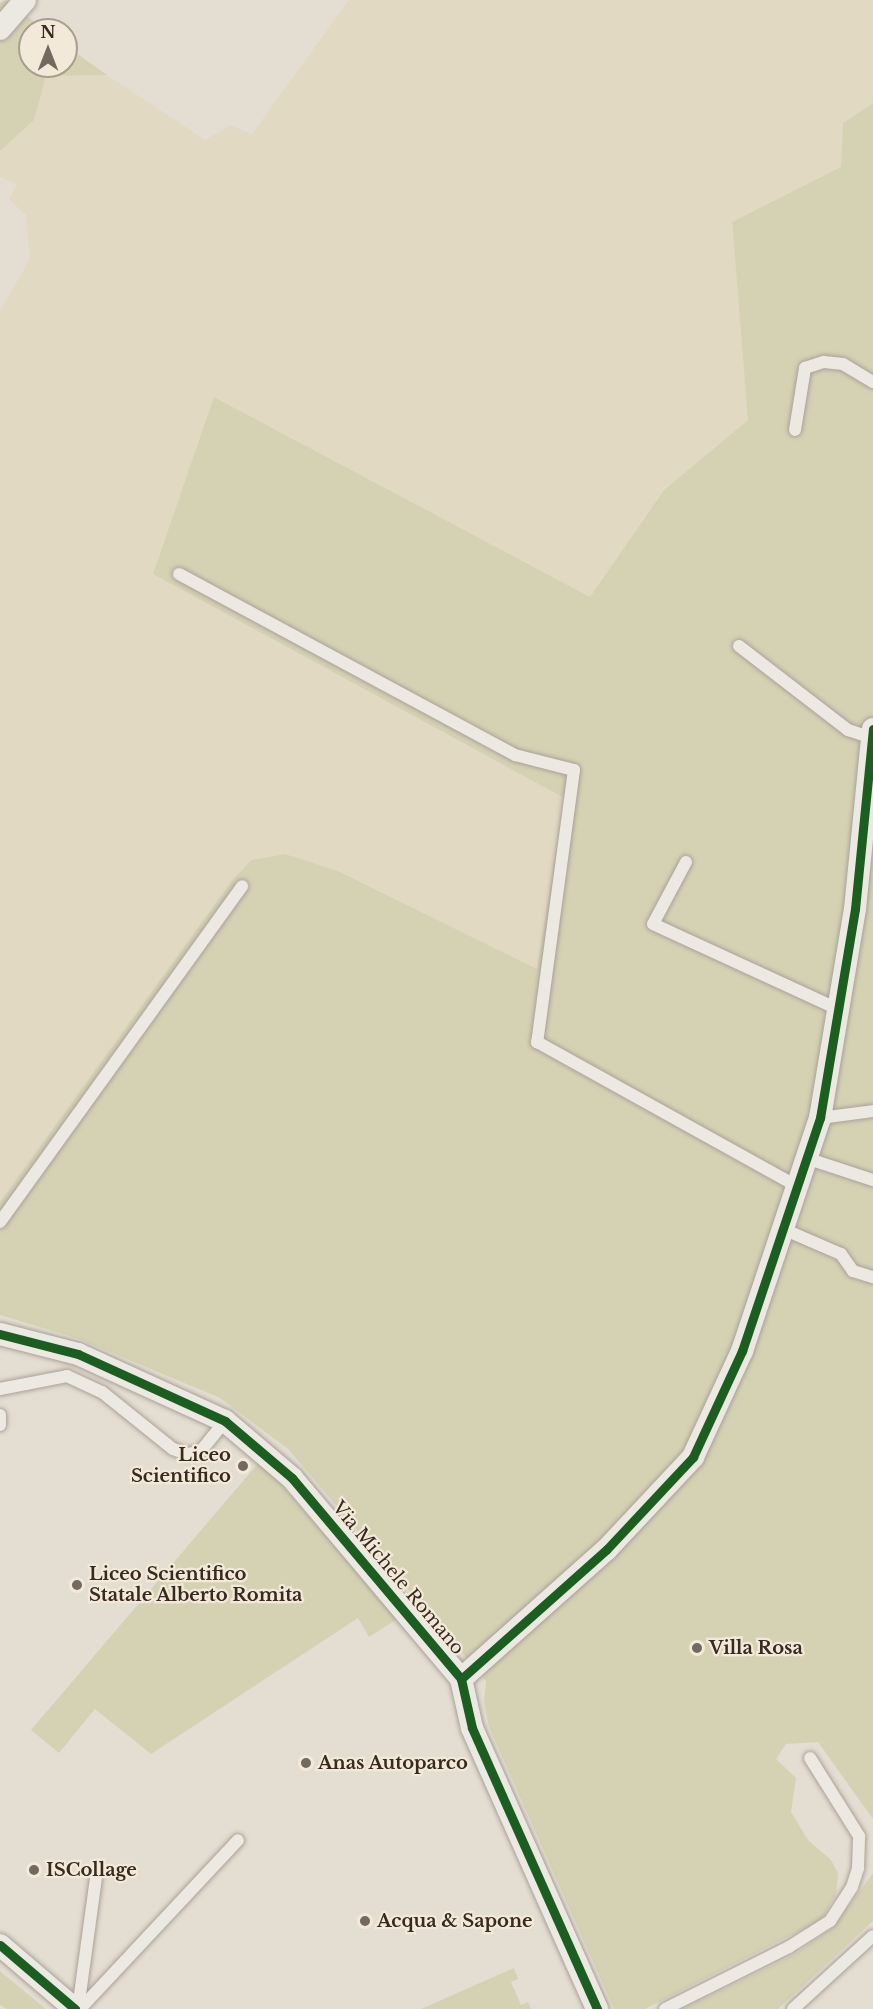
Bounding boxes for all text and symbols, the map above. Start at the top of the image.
north arrow [18,18,78,78]
text: N [40,22,56,42]
place label: Liceo Scientifico [131,1445,231,1488]
marker: Liceo Scientifico [236,1459,250,1473]
street label: Via Michele Romano [327,1497,469,1659]
place label: Liceo Scientifico Statale Alberto Romita [89,1564,303,1606]
marker: Liceo Scientifico Statale Alberto Romita [70,1578,84,1592]
place label: Villa Rosa [709,1637,803,1659]
marker: Villa Rosa [690,1641,704,1655]
place label: Anas Autoparco [318,1752,469,1774]
marker: Anas Autoparco [299,1756,313,1770]
place label: ISCollage [46,1859,137,1881]
marker: ISCollage [27,1863,41,1877]
place label: Acqua & Sapone [377,1910,533,1932]
marker: Acqua & Sapone [358,1914,372,1928]

